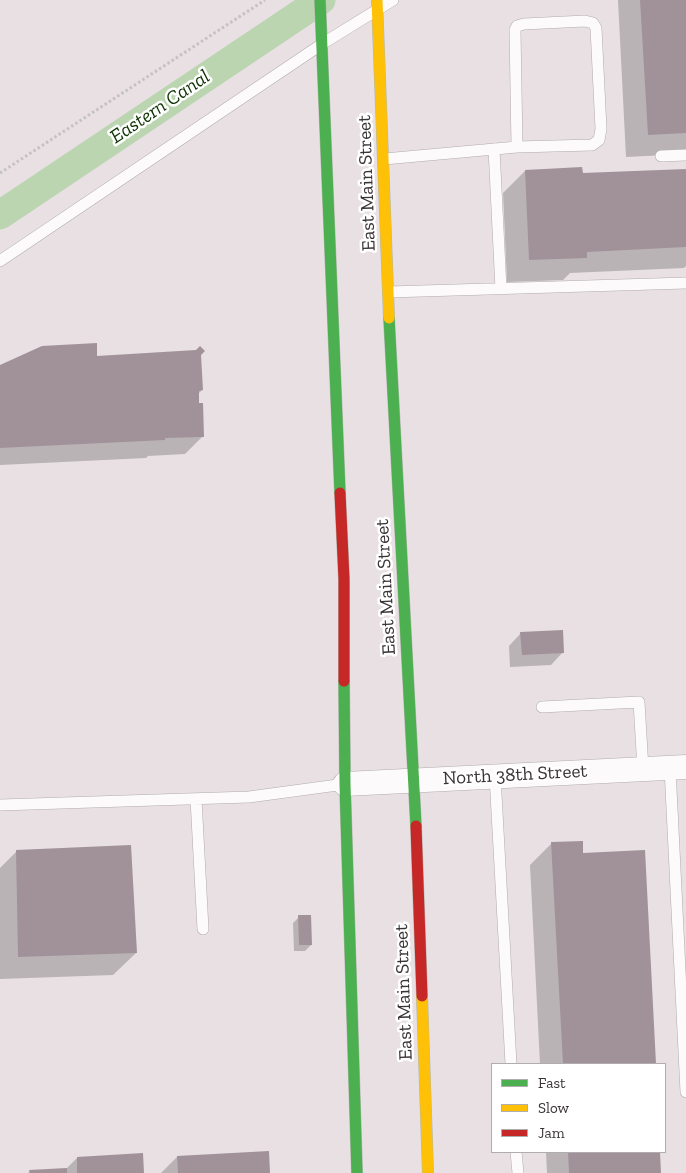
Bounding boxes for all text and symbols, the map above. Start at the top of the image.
water label: Eastern Canal [106,65,214,149]
street label: East Main Street [353,114,381,252]
street label: East Main Street [371,518,401,656]
street label: North 38th Street [442,760,588,790]
street label: East Main Street [390,923,418,1061]
legend [491,1063,666,1153]
text: Fast [538,1074,566,1092]
text: Slow [538,1099,569,1117]
text: Jam [538,1124,565,1142]

